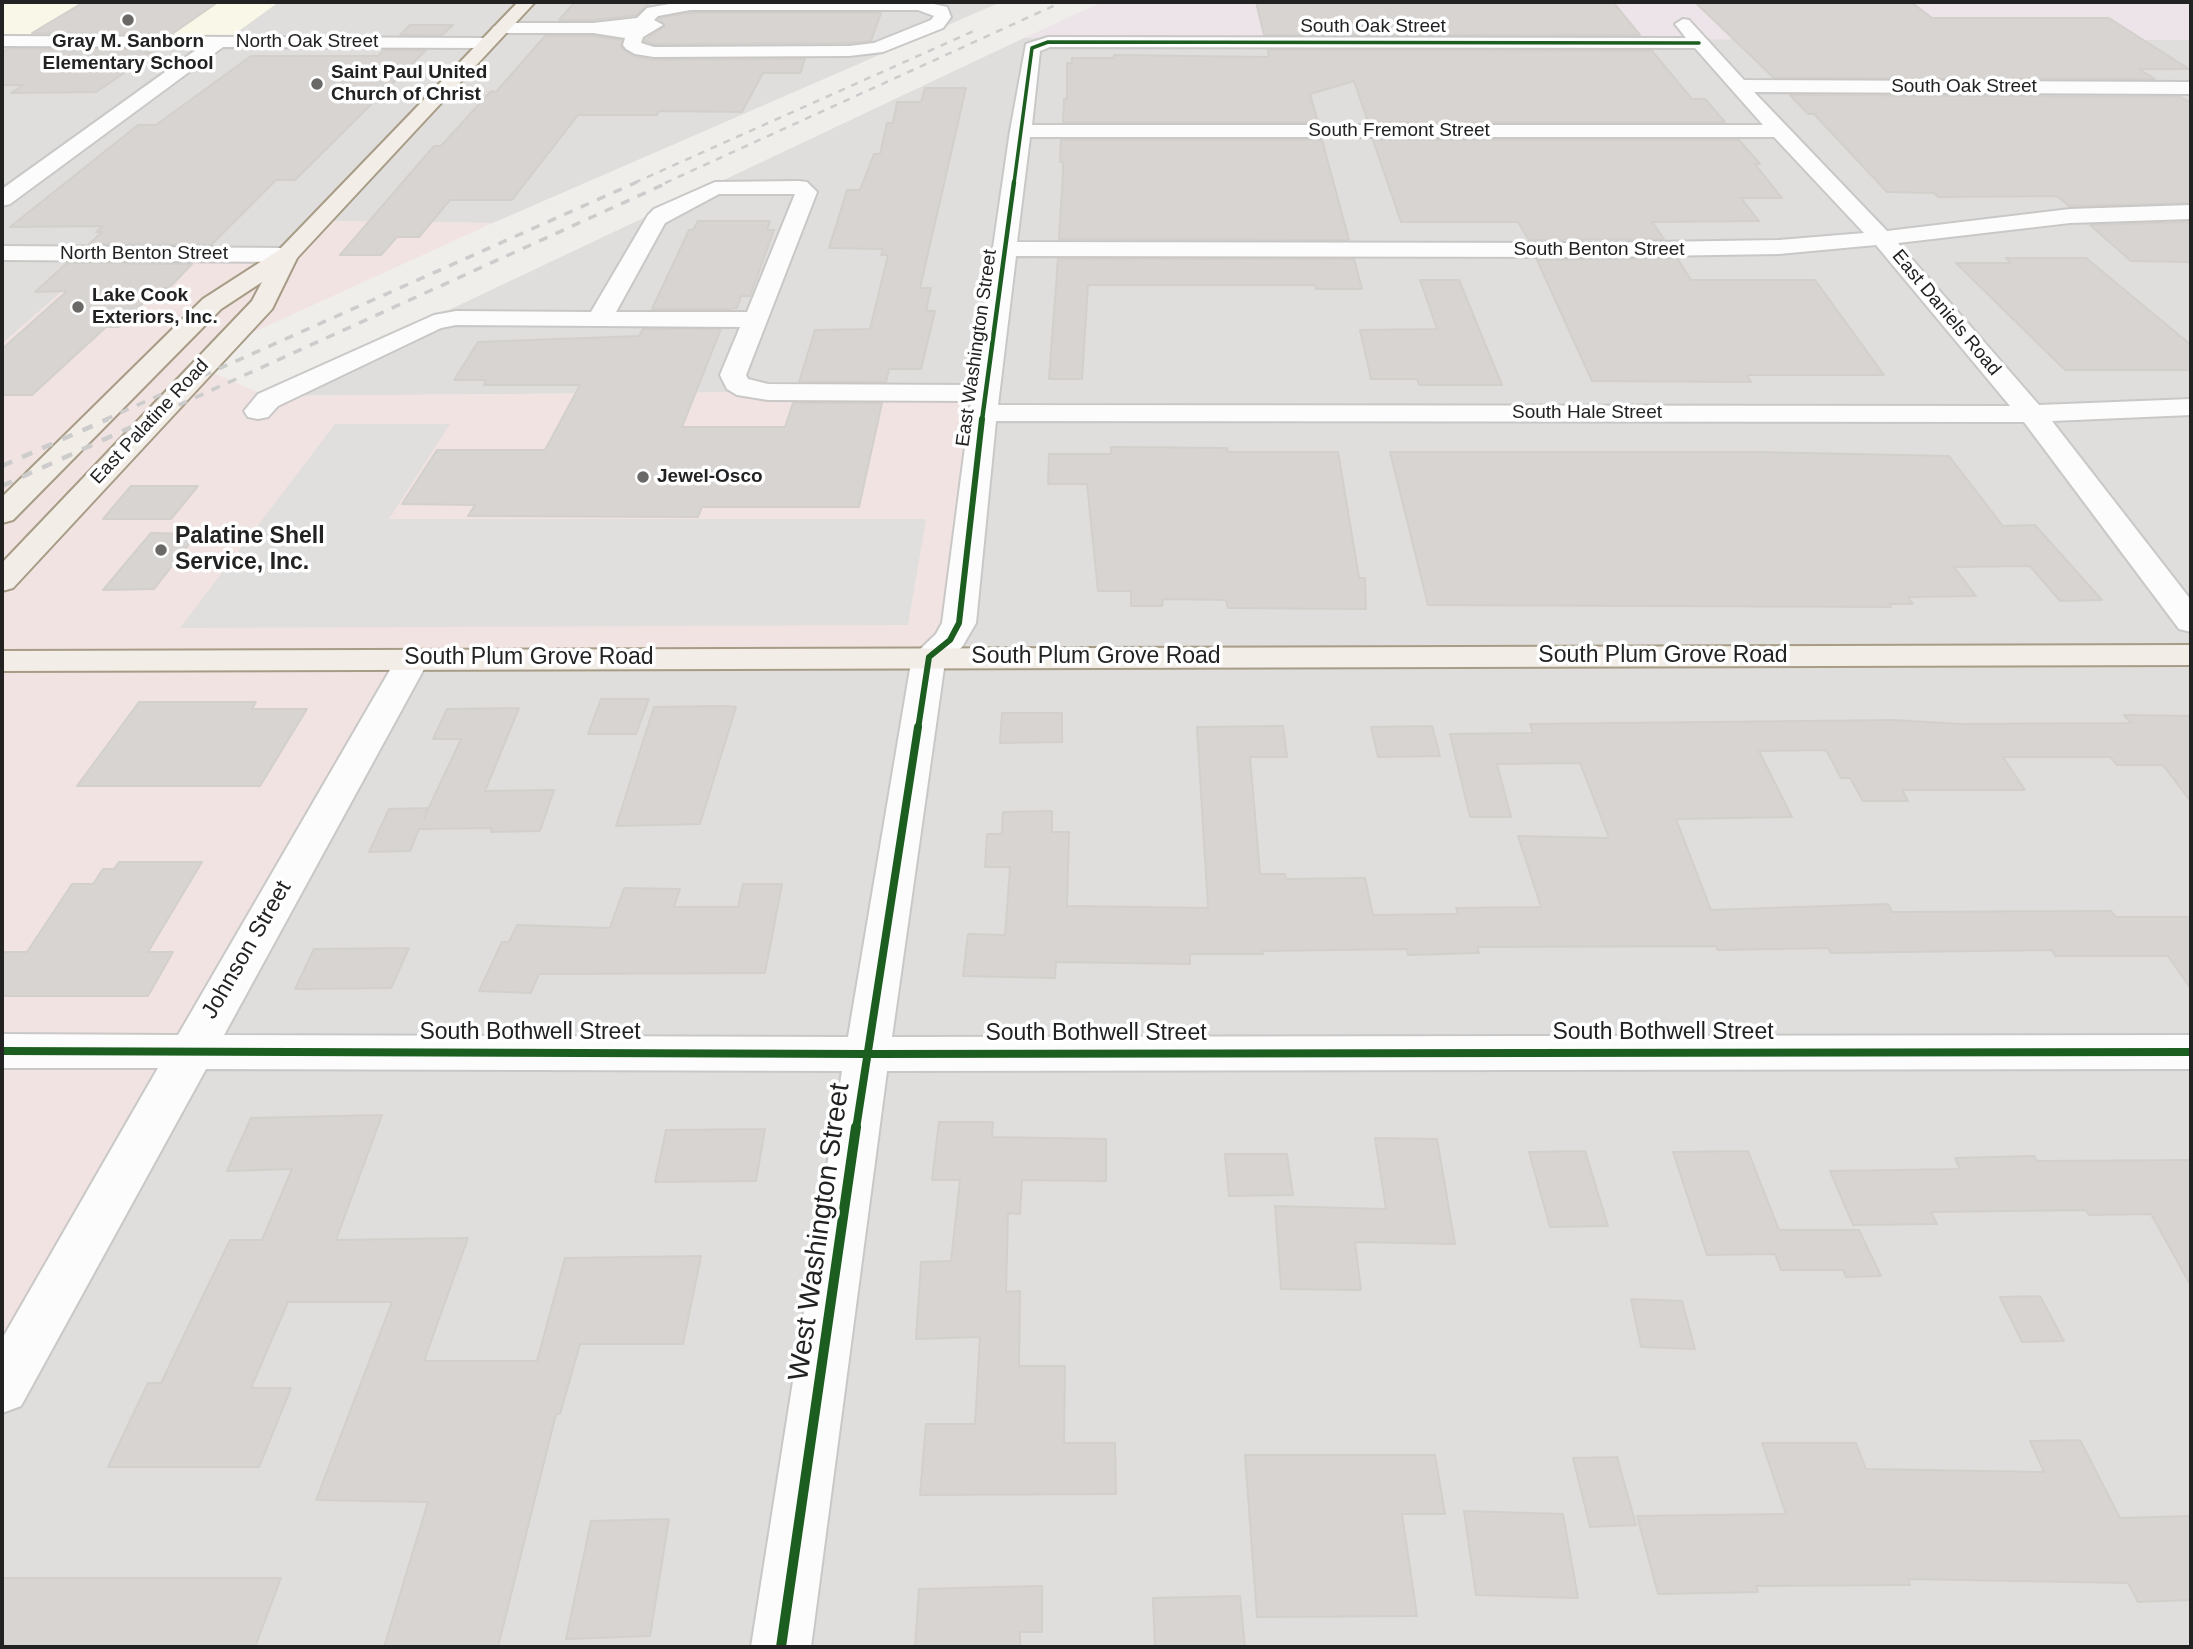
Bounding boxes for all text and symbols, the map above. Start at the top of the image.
marker: Gray M. Sanborn Elementary School [120,12,136,28]
street label: South Oak Street [1300,16,1446,38]
place label: Gray M. Sanborn Elementary School [42,31,214,75]
street label: North Oak Street [236,31,378,53]
place label: Saint Paul United Church of Christ [331,62,487,106]
marker: Saint Paul United Church of Christ [309,76,325,92]
street label: South Oak Street [1891,76,2037,98]
street label: South Fremont Street [1308,120,1490,142]
street label: South Benton Street [1513,239,1685,261]
street label: North Benton Street [60,243,228,265]
street label: East Daniels Road [1887,245,2005,381]
street label: East Washington Street [952,248,1002,448]
place label: Lake Cook Exteriors, Inc. [92,285,218,329]
marker: Lake Cook Exteriors, Inc. [70,299,86,315]
street label: East Palatine Road [86,355,214,489]
street label: South Hale Street [1512,402,1662,424]
place label: Jewel-Osco [657,466,763,488]
marker: Jewel-Osco [635,469,651,485]
place label: Palatine Shell Service, Inc. [175,523,325,577]
marker: Palatine Shell Service, Inc. [153,542,169,558]
street label: South Plum Grove Road [1538,642,1788,670]
street label: South Plum Grove Road [971,643,1221,671]
street label: South Plum Grove Road [404,644,654,672]
street label: Johnson Street [196,876,298,1024]
street label: South Bothwell Street [419,1019,641,1047]
street label: South Bothwell Street [1552,1019,1774,1047]
street label: South Bothwell Street [985,1020,1207,1048]
street label: West Washington Street [782,1081,858,1383]

